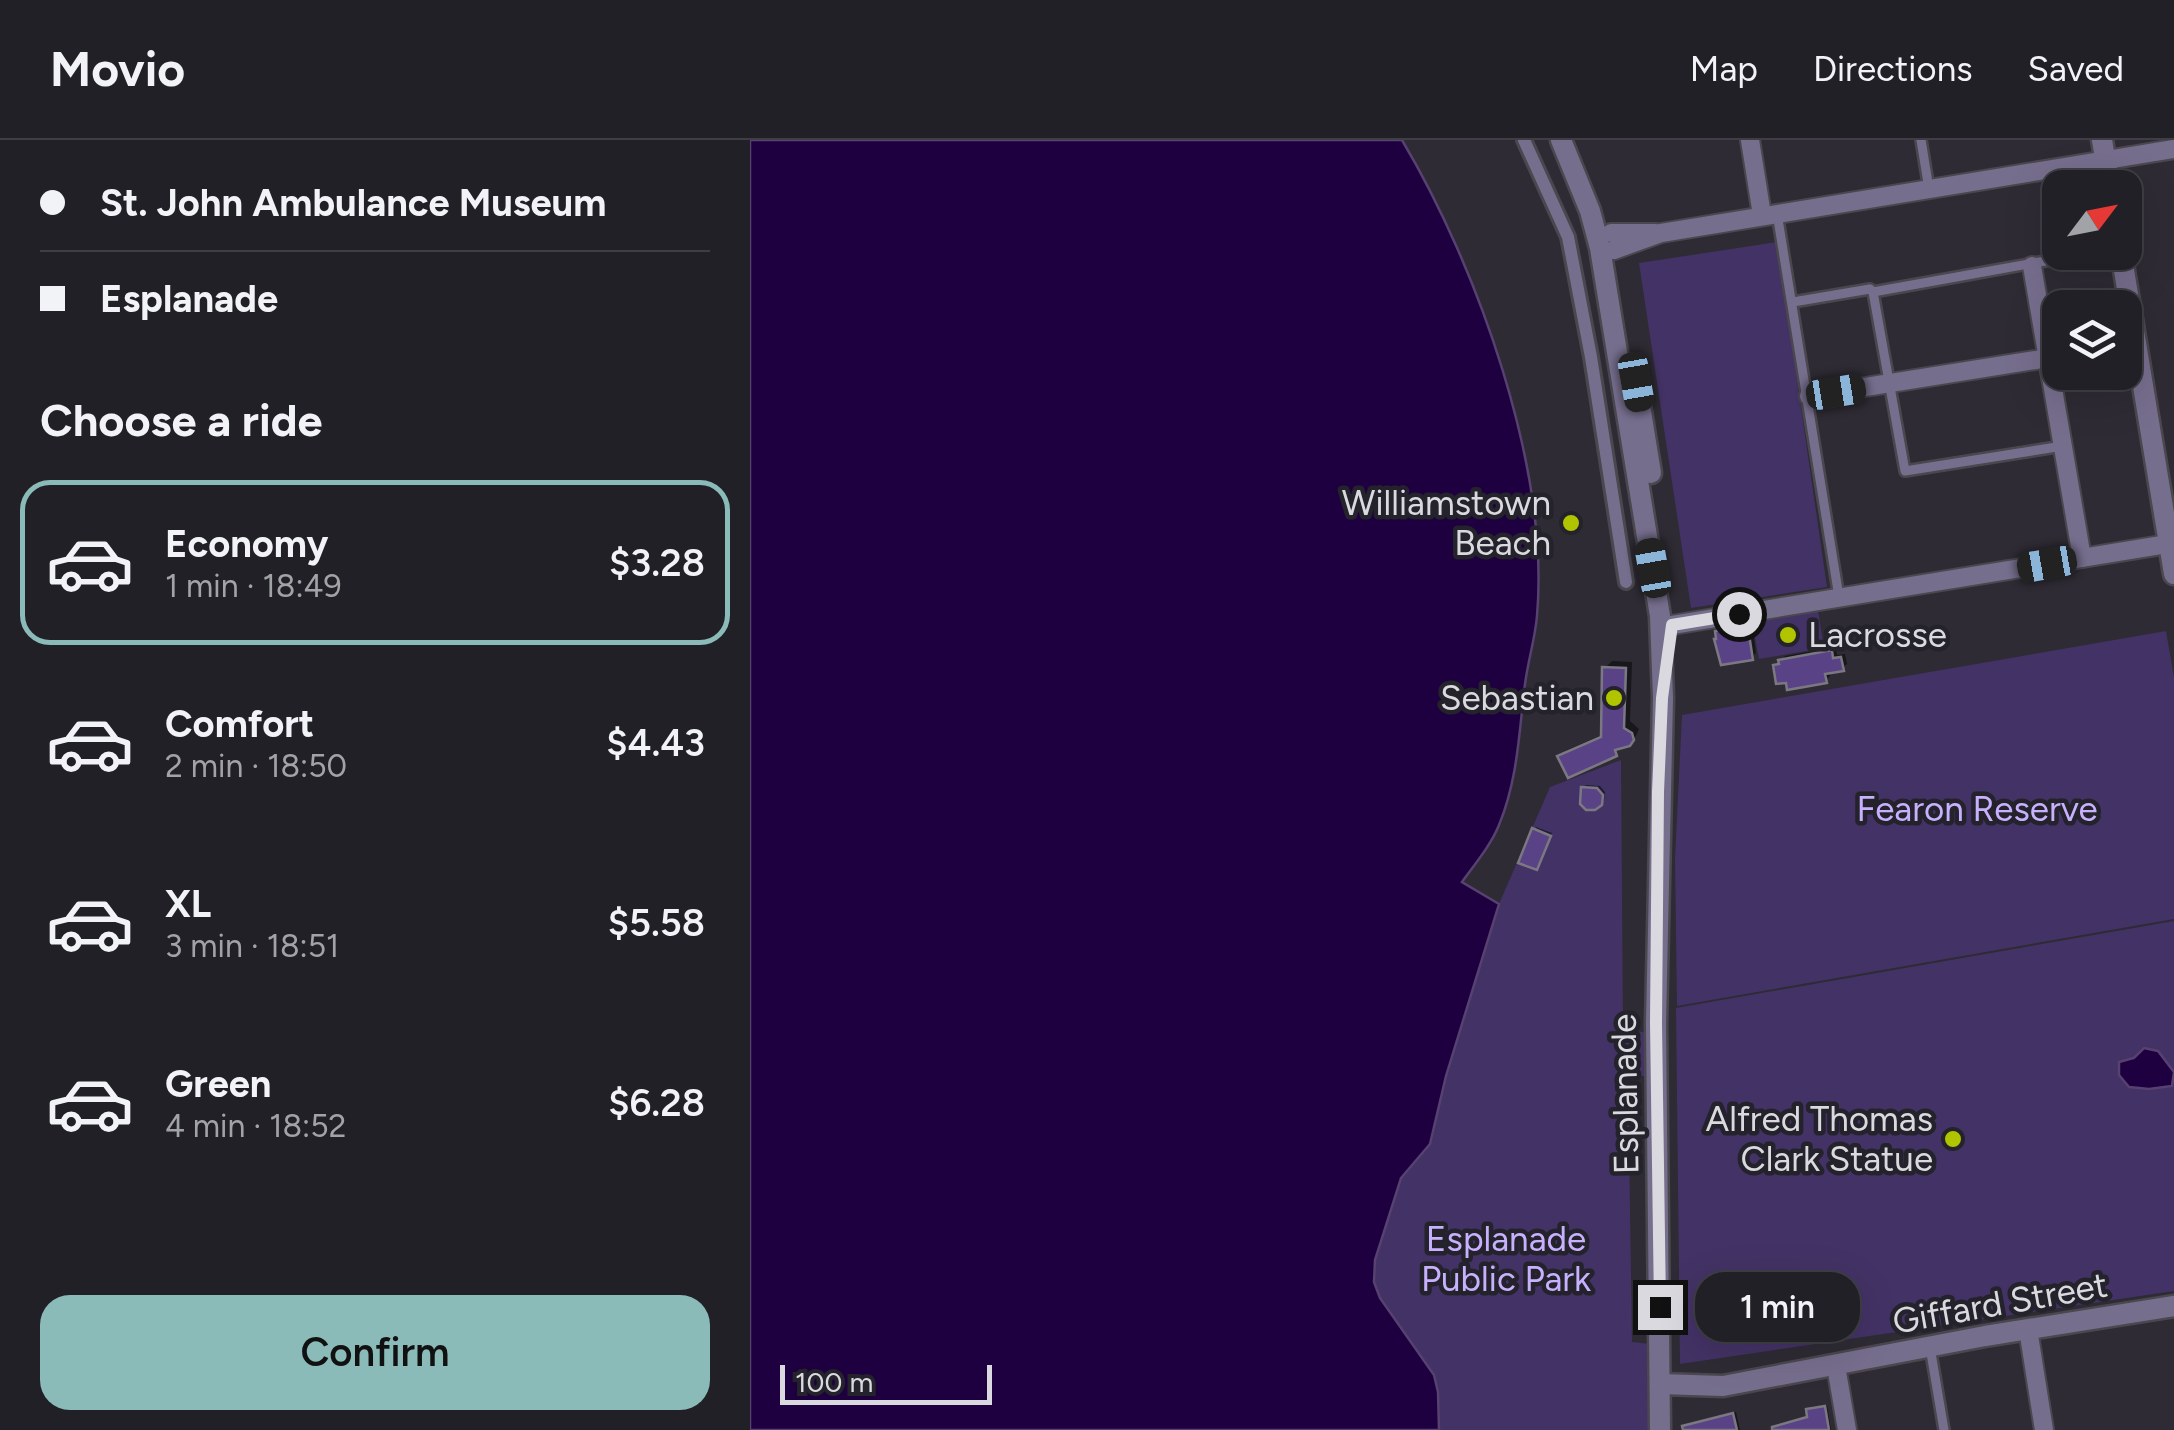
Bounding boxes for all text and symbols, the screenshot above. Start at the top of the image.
text: Movio [50,40,185,98]
text: Map [1690,48,1758,90]
text: Directions [1813,48,1973,90]
text: Saved [2028,48,2124,90]
north arrow [2042,170,2142,270]
map controls [2042,170,2142,390]
text: St. John Ambulance Museum [100,180,606,226]
text: Esplanade [100,276,278,322]
button: layers [2042,290,2142,390]
car [1616,350,1656,414]
car [1804,372,1868,412]
text: Choose a ride [40,393,322,447]
place label: Williamstown Beach [1342,482,1551,564]
marker: Williamstown Beach [1560,512,1582,534]
icon: car [45,518,135,608]
text: Economy [165,521,328,567]
car [1633,536,1673,600]
text: $3.28 [609,540,705,586]
car [2015,544,2079,584]
text: 1 min · 18:49 [165,567,342,605]
route start [1717,592,1762,637]
place label: Lacrosse [1808,614,1947,656]
marker: Lacrosse [1777,624,1799,646]
place label: Sebastian [1440,677,1594,719]
marker: Sebastian [1603,687,1625,709]
icon: car [45,698,135,788]
text: Comfort [165,701,314,747]
text: $4.43 [606,720,705,766]
text: 2 min · 18:50 [165,747,347,785]
park label: Fearon Reserve [1856,788,2098,830]
icon: car [45,878,135,968]
text: XL [165,881,211,927]
text: $5.58 [608,900,705,946]
text: 3 min · 18:51 [165,927,339,965]
street label: Esplanade [1603,1014,1647,1174]
icon: car [45,1058,135,1148]
text: Green [165,1061,271,1107]
text: $6.28 [608,1080,705,1126]
place label: Alfred Thomas Clark Statue [1705,1098,1933,1180]
text: 4 min · 18:52 [165,1107,346,1145]
marker: Alfred Thomas Clark Statue [1942,1128,1964,1150]
park label: Esplanade Public Park [1421,1218,1591,1300]
street label: Giffard Street [1889,1263,2111,1343]
callout: 1 min [1695,1272,1860,1342]
route end [1638,1285,1683,1330]
text: 1 min [1740,1288,1815,1326]
button: Confirm [40,1295,710,1410]
scale bar [780,1360,992,1404]
text: 100 m [795,1365,873,1399]

